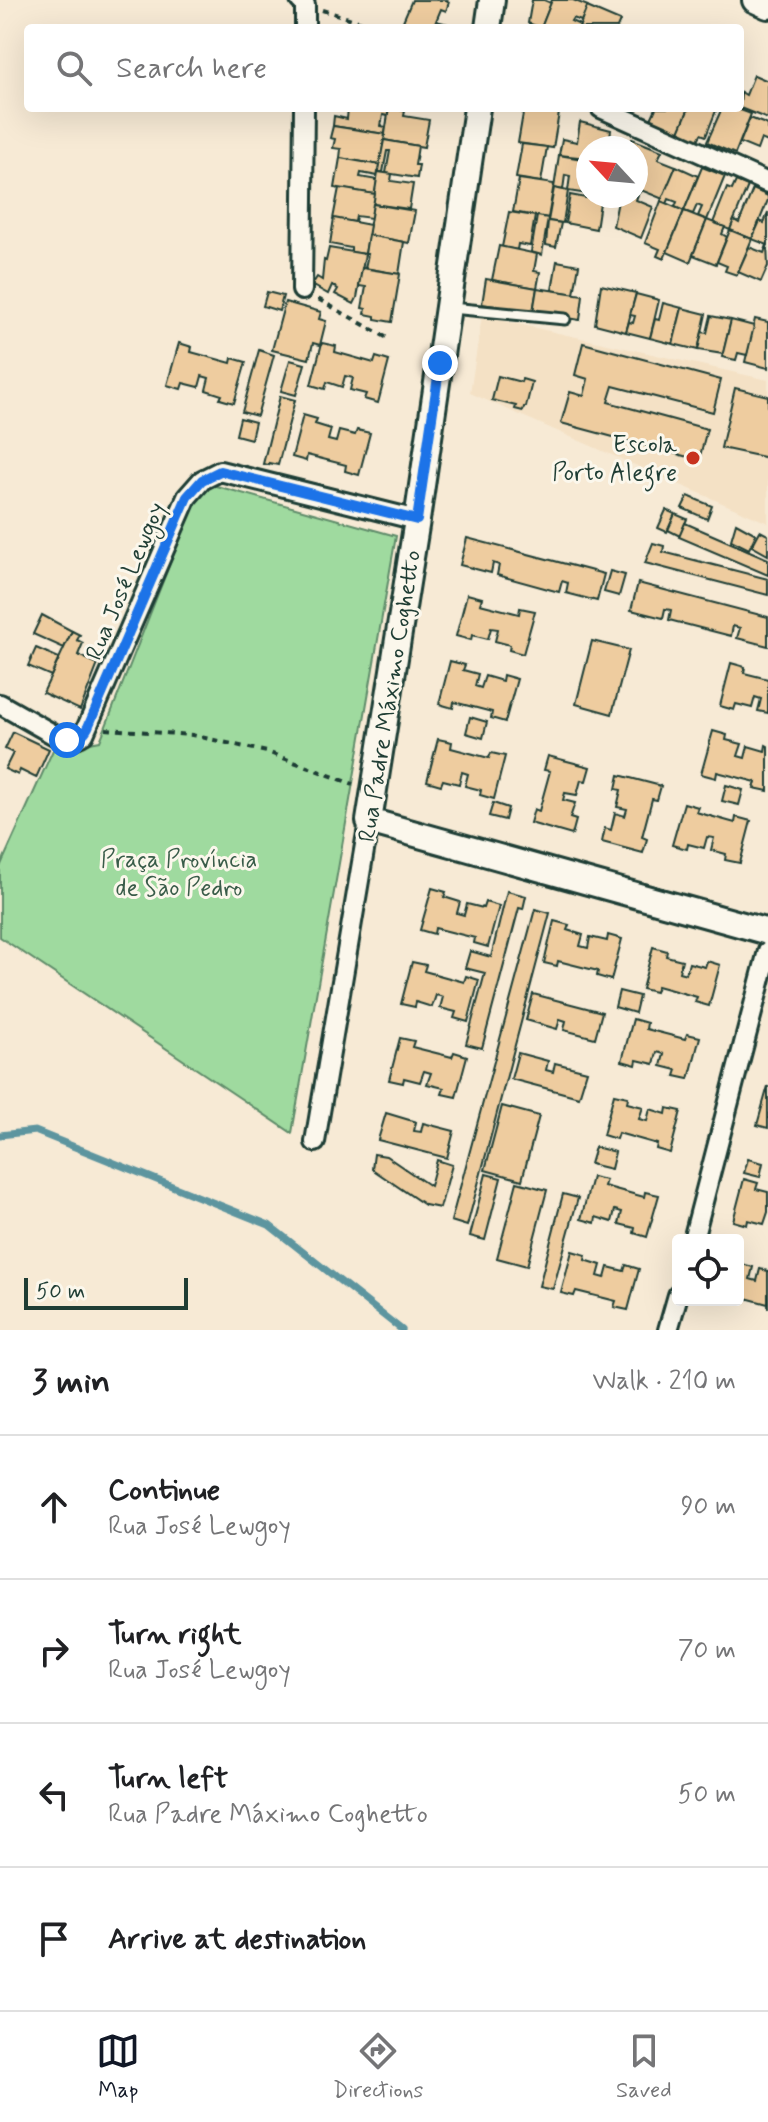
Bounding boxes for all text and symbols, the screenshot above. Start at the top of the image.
search box [24,24,744,112]
icon: search [52,46,96,90]
text: Search here [116,49,267,88]
north arrow [576,136,648,208]
route end [422,345,458,381]
place label: Escola Porto Alegre [552,430,678,492]
marker: Escola Porto Alegre [684,449,702,467]
street label: Rua José Lewgoy [79,498,175,666]
street label: Rua Padre Máximo Coghetto [352,548,429,844]
route start [49,722,85,758]
park label: Praça Província de São Pedro [101,845,257,904]
map controls [672,1234,744,1306]
button: locate [672,1234,744,1306]
scale bar [24,1274,188,1310]
text: 50 m [36,1278,85,1306]
text: 3 min [32,1360,110,1405]
text: Walk · 210 m [593,1365,736,1399]
text: Continue [108,1471,220,1510]
icon: ahead [32,1485,76,1529]
text: 90 m [681,1490,736,1524]
text: Rua José Lewgoy [108,1510,291,1544]
text: Turn right [108,1615,241,1654]
icon: right [32,1629,76,1673]
text: 70 m [678,1634,736,1668]
text: Rua José Lewgoy [108,1654,291,1688]
text: Turn left [108,1759,228,1798]
icon: left [32,1773,76,1817]
text: 50 m [678,1778,736,1812]
text: Rua Padre Máximo Coghetto [108,1798,428,1832]
icon: arrive [32,1917,76,1961]
text: Arrive at destination [108,1920,366,1959]
tab: Map [96,2029,140,2105]
tab: Directions [333,2029,423,2105]
tab: Saved [616,2029,672,2105]

